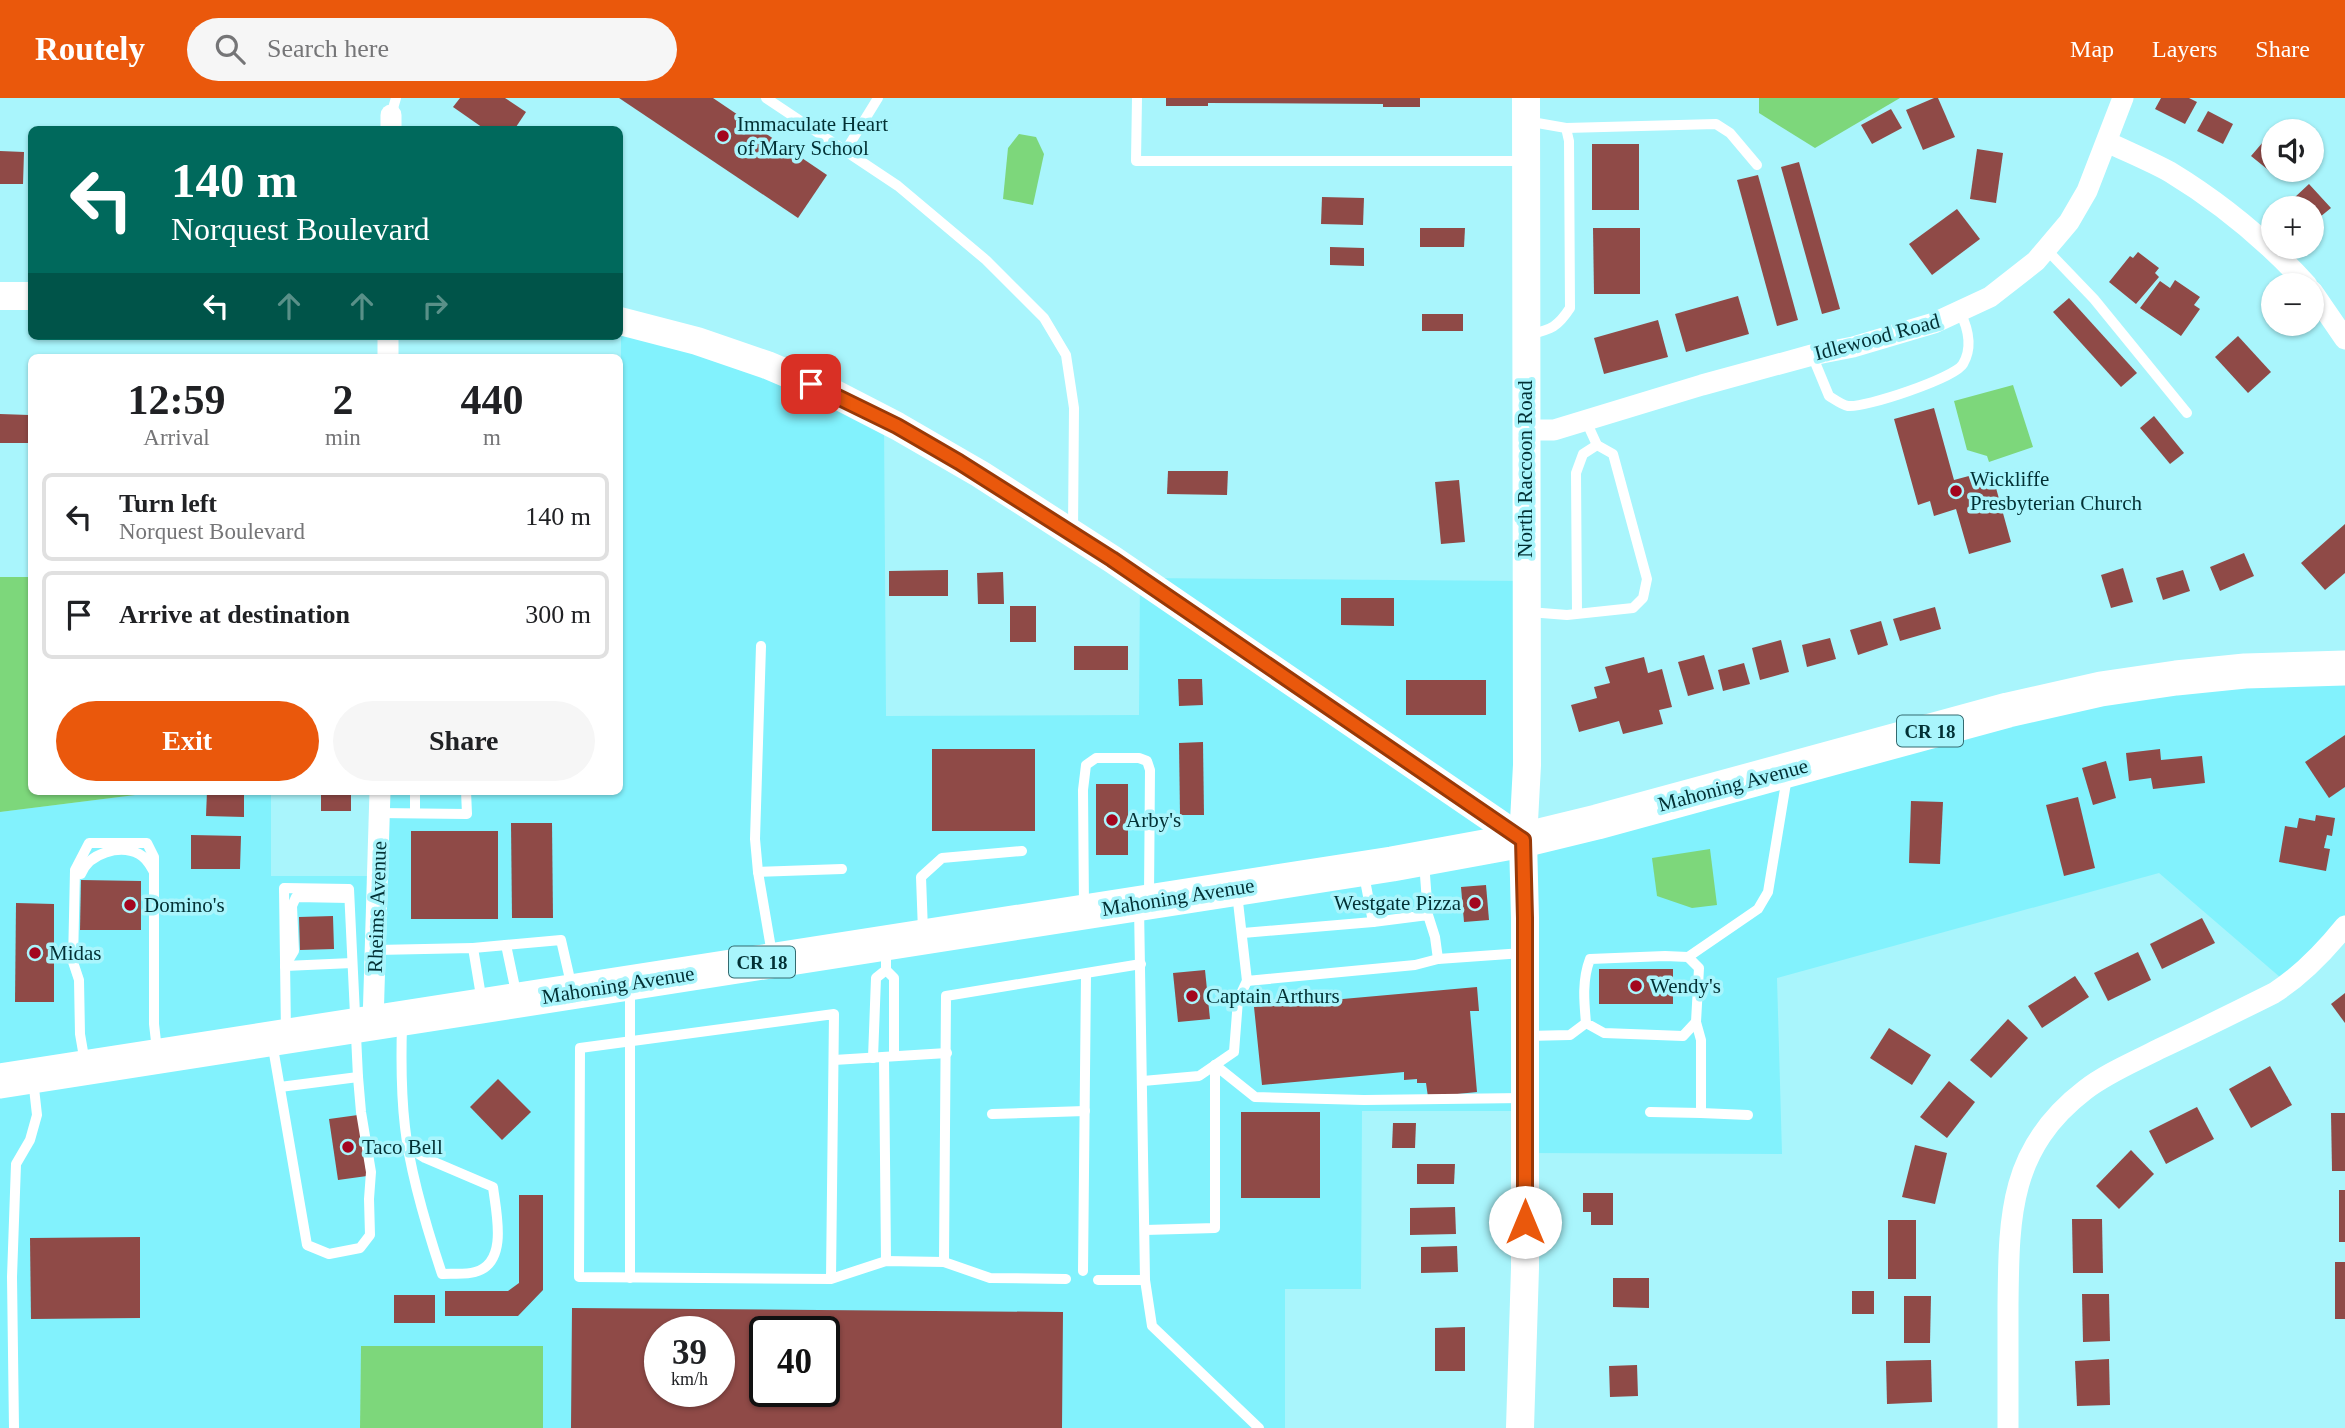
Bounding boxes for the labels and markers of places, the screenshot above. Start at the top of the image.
place label: Immaculate Heart of Mary School [737,112,888,160]
marker: Immaculate Heart of Mary School [715,128,731,144]
pin [781,354,841,414]
place label: Wickliffe Presbyterian Church [1970,467,2143,515]
marker: Wickliffe Presbyterian Church [1948,483,1964,499]
place label: Arby's [1126,808,1181,832]
marker: Arby's [1104,812,1120,828]
place label: Westgate Pizza [1334,891,1462,915]
place label: Domino's [144,893,225,917]
marker: Westgate Pizza [1467,895,1483,911]
marker: Domino's [122,897,138,913]
place label: Midas [49,941,102,965]
marker: Midas [27,945,43,961]
place label: Wendy's [1650,974,1721,998]
marker: Wendy's [1628,978,1644,994]
place label: Captain Arthurs [1206,984,1340,1008]
marker: Captain Arthurs [1184,988,1200,1004]
place label: Taco Bell [362,1135,443,1159]
marker: Taco Bell [340,1139,356,1155]

